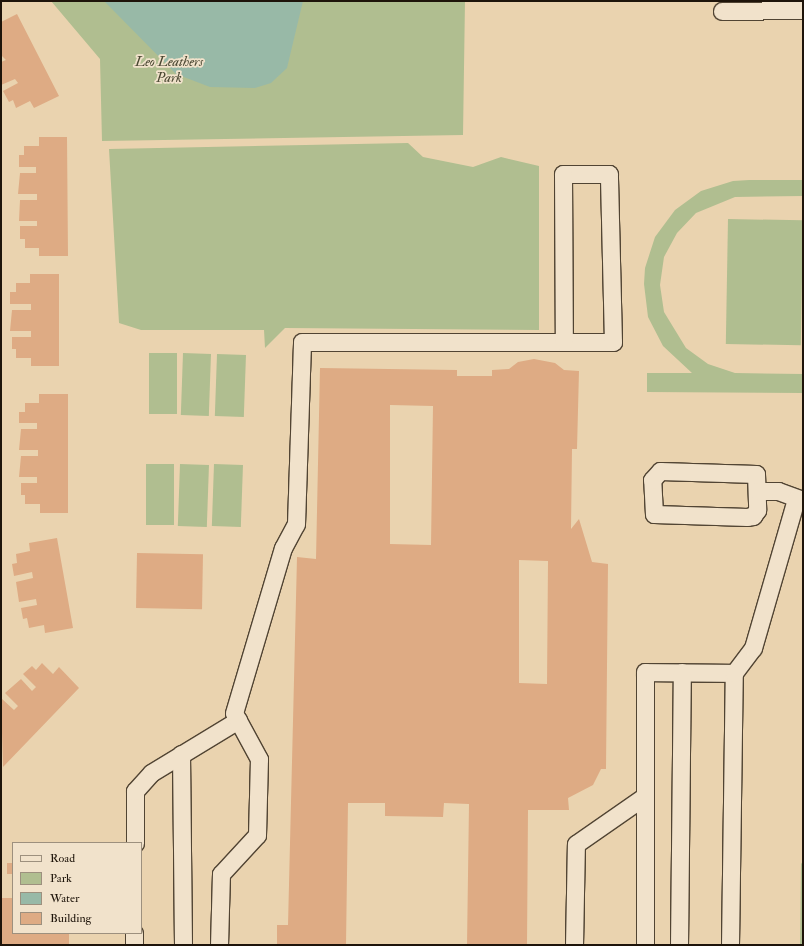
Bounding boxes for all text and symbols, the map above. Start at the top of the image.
park label: Leo Leathers Park [135,54,203,86]
legend [12,842,142,934]
text: Road [50,851,75,866]
text: Park [50,871,72,886]
text: Water [50,891,79,906]
text: Building [50,911,91,926]

